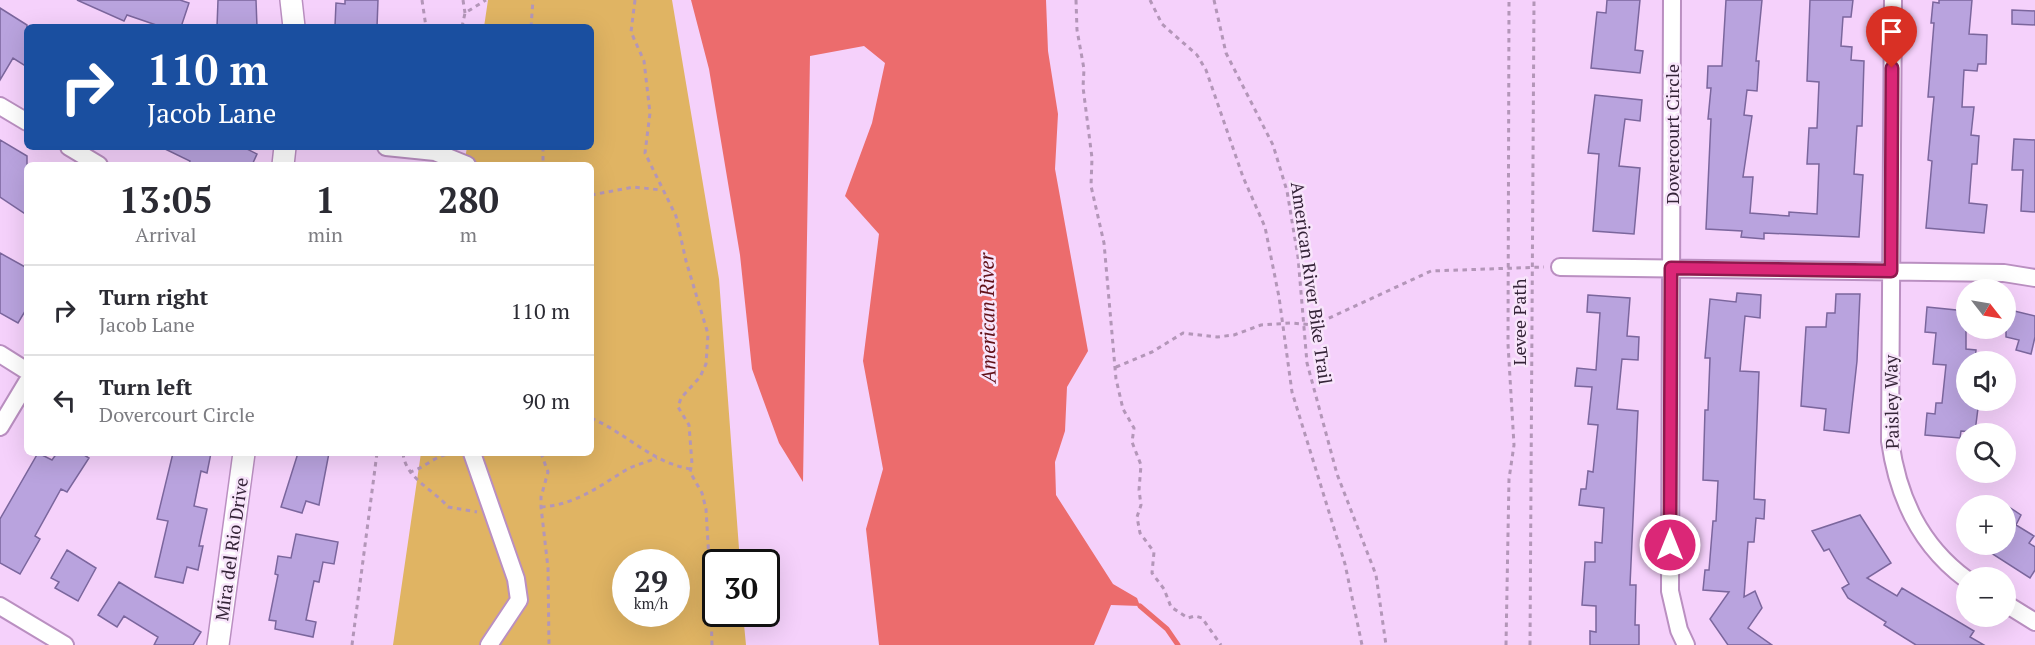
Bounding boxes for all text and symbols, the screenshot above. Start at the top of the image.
pin [1866,6,1917,68]
icon: arrive [1875,15,1908,48]
text: 110 m [147,41,268,97]
icon: right [48,48,126,126]
street label: Dovercourt Circle [1660,64,1684,204]
text: Jacob Lane [147,95,276,131]
text: 13:05 [119,176,213,223]
text: 1 [315,176,336,223]
text: 280 [438,176,499,223]
street label: American River Bike Trail [1286,180,1338,386]
text: Arrival [135,221,197,248]
text: min [308,221,343,248]
text: m [460,221,477,248]
water label: American River [972,251,1002,384]
street label: Levee Path [1507,278,1531,365]
north arrow [1956,279,2016,339]
map controls [1956,279,2016,627]
text: Turn right [99,282,208,311]
icon: right [48,294,81,327]
text: 110 m [510,296,570,325]
text: Jacob Lane [99,311,195,338]
button: sound [1956,351,2016,411]
street label: Paisley Way [1878,354,1904,449]
text: Turn left [99,372,192,401]
icon: left [48,384,81,417]
text: 90 m [522,386,570,415]
text: Dovercourt Circle [99,401,255,428]
button: search [1956,423,2016,483]
street label: Mira del Rio Drive [209,476,253,622]
button: + [1956,495,2016,555]
position arrow [1638,513,1702,577]
speed limit sign: 30 [702,549,780,627]
text: 29 [634,561,668,601]
button: − [1956,567,2016,627]
text: km/h [634,593,668,613]

